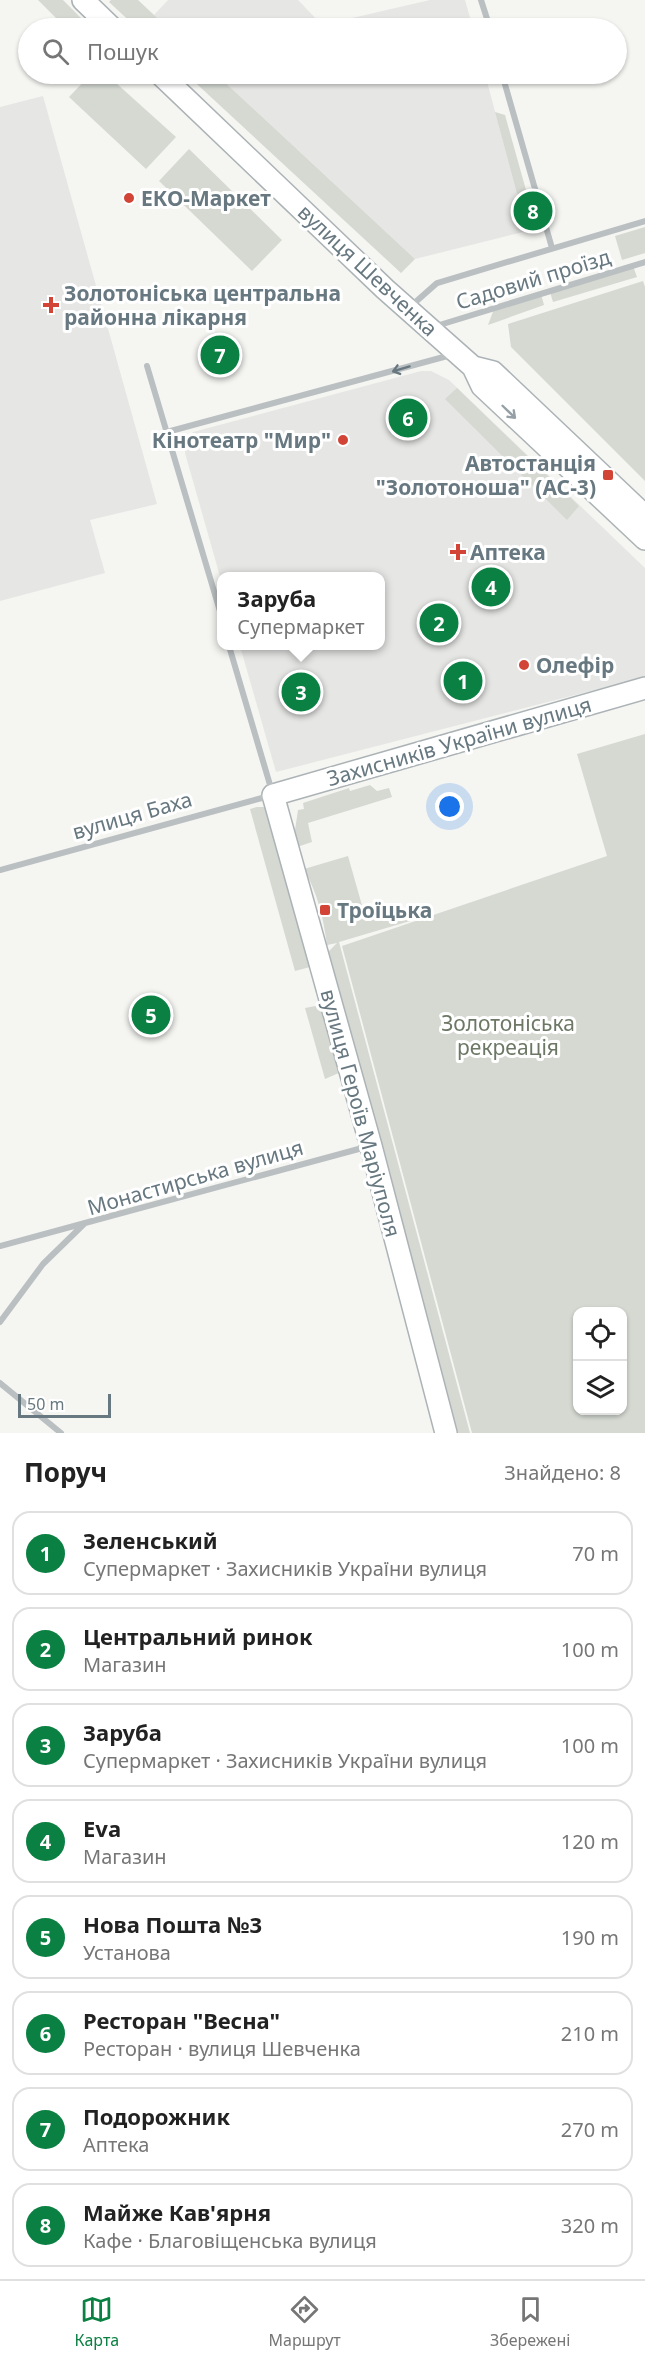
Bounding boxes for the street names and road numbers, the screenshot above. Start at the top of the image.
street label: вулиця Шевченка [292,198,444,342]
street label: Садовий проїзд [452,242,614,316]
street label: Захисників України вулиця [323,690,595,792]
street label: вулиця Баха [69,785,195,845]
street label: вулиця Героїв Маріуполя [314,986,408,1240]
street label: Монастирська вулиця [84,1133,306,1221]

